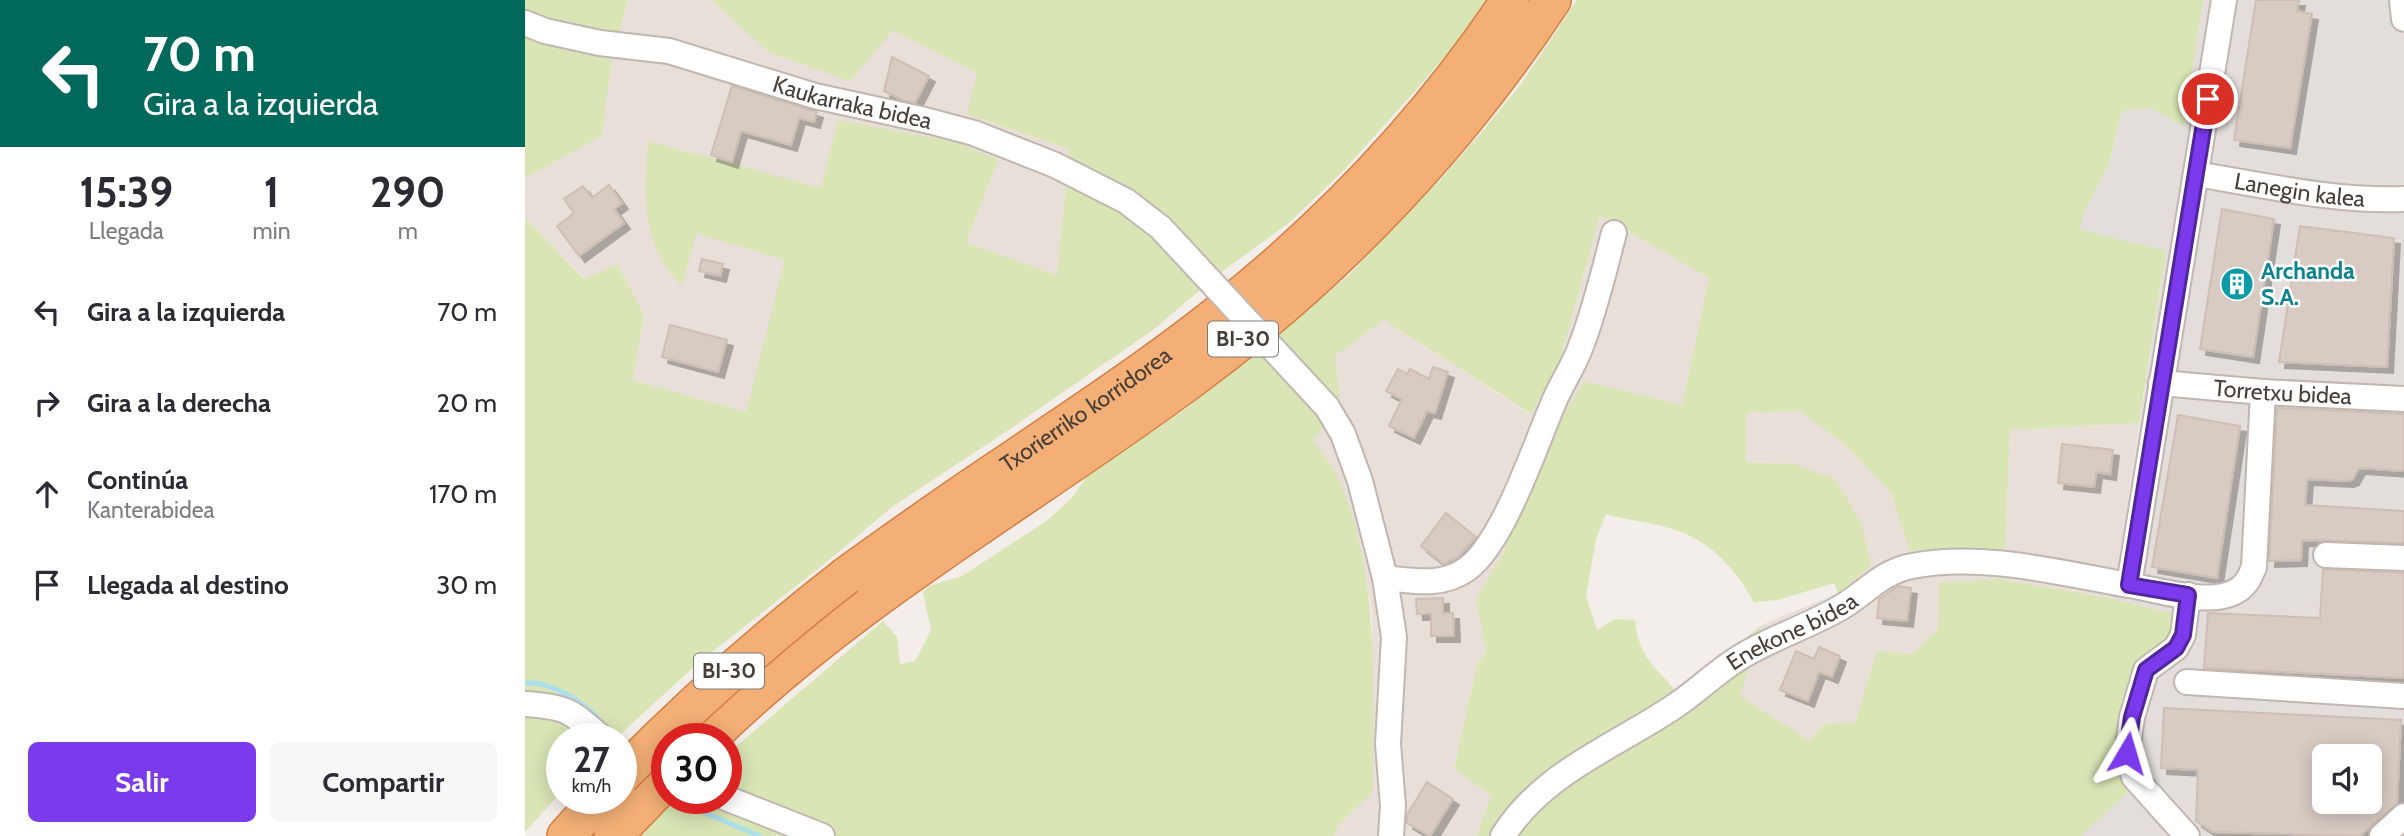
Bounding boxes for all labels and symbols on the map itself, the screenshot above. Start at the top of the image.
pin [2178,69,2238,129]
street label: Kaukarraka bidea [769,70,935,135]
street label: Lanegin kalea [2232,167,2366,213]
place label: Archanda S.A. [2261,257,2355,311]
building icon: Archanda S.A. [2218,265,2256,303]
road number: BI-30 [1208,322,1278,356]
street label: Txorierriko korridorea [995,341,1177,478]
street label: Torretxu bidea [2212,374,2352,410]
street label: Enekone bidea [1721,587,1863,676]
road number: BI-30 [694,654,764,688]
position arrow [2090,716,2164,790]
speed limit sign: 30 [651,723,742,814]

